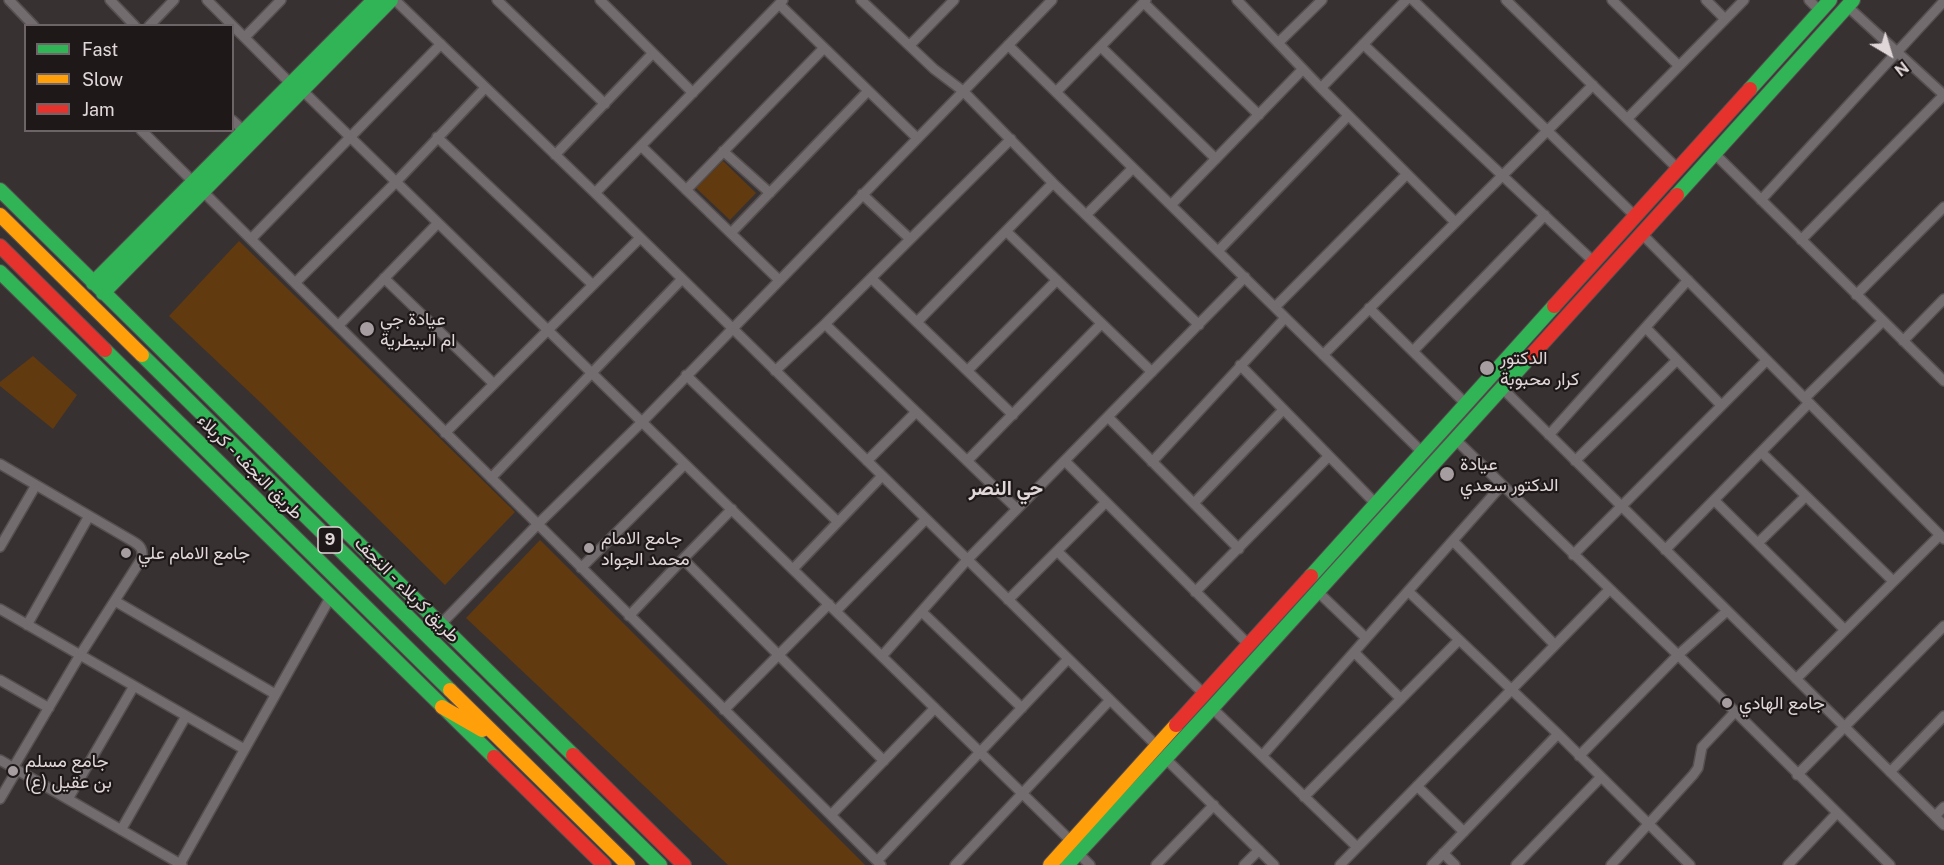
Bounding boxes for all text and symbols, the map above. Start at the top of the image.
legend [24,24,234,132]
north arrow [1860,24,1920,84]
text: Fast [82,39,118,60]
text: N [1891,57,1912,80]
text: Slow [82,69,123,90]
text: Jam [82,99,115,120]
place label: عيادة جي ام البيطرية [380,308,455,350]
marker: عيادة جي ام البيطرية [358,320,376,338]
place label: الدكتور كرار محبوبة [1500,347,1579,389]
marker: الدكتور كرار محبوبة [1478,359,1496,377]
street label: طريق النجف - کربلاء [193,410,307,524]
place label: عيادة الدكتور سعدي [1460,453,1558,496]
marker: عيادة الدكتور سعدي [1438,465,1456,483]
district label: حي النصر [969,477,1043,501]
road number: 9 [318,527,342,553]
place label: جامع الامام محمد الجواد [601,527,690,570]
street label: طريق کربلاء - النجف [350,533,464,647]
marker: جامع الامام محمد الجواد [582,541,596,555]
place label: جامع الامام علي [138,542,250,564]
marker: جامع الامام علي [119,546,133,560]
place label: جامع الهادي [1739,692,1825,714]
marker: جامع الهادي [1720,696,1734,710]
place label: جامع مسلم بن عقيل (ع) [25,750,112,792]
marker: جامع مسلم بن عقيل (ع) [6,764,20,778]

